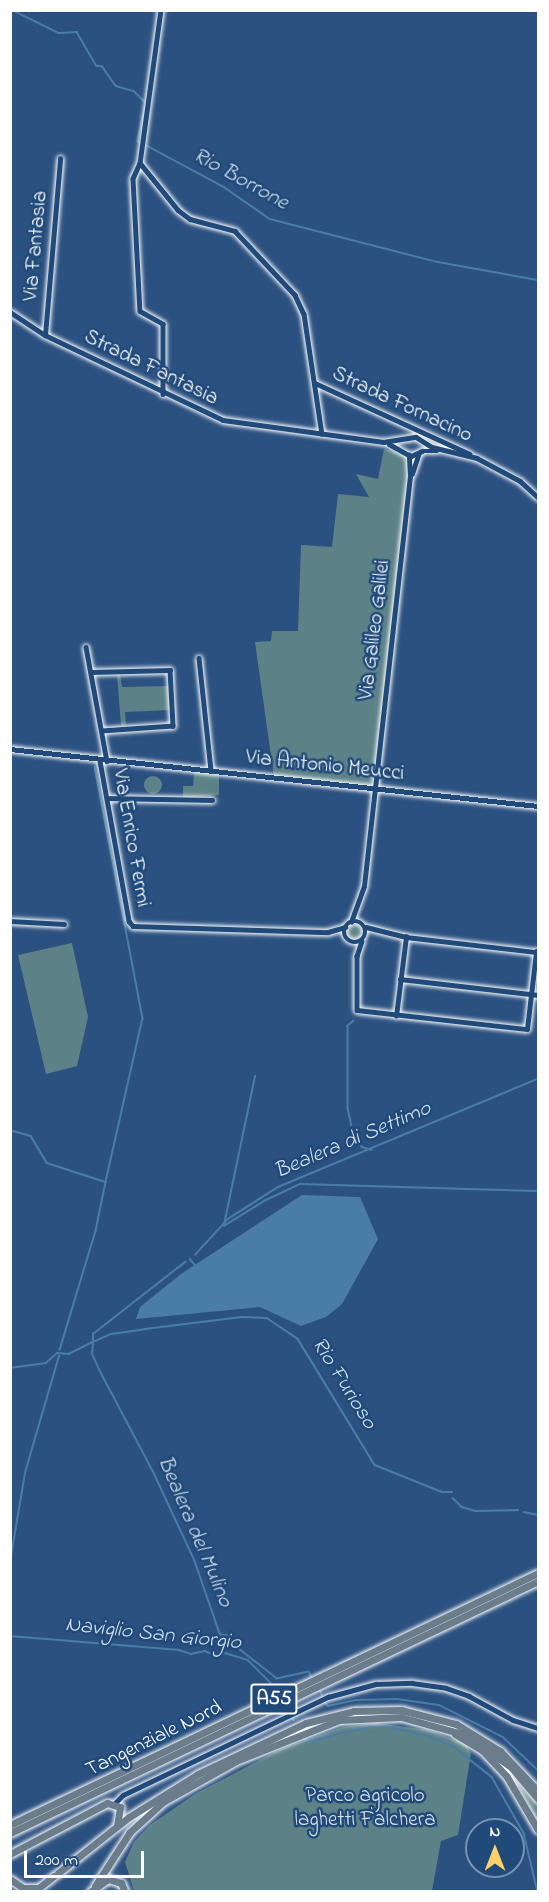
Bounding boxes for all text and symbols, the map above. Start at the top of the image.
water label: Rio Borrone [188,143,292,217]
street label: Via Fantasia [19,190,53,302]
street label: Strada Fantasia [80,325,222,411]
street label: Strada Fornacino [328,361,476,449]
street label: Via Galileo Galilei [354,559,396,701]
street label: Via Antonio Meucci [244,745,406,787]
street label: Via Enrico Fermi [106,767,156,909]
water label: Bealera di Settimo [271,1096,435,1186]
water label: Rio Furioso [304,1333,382,1435]
water label: Bealera del Mulino [150,1453,238,1611]
water label: Naviglio San Giorgio [64,1613,242,1657]
road number: A55 [250,1682,298,1716]
street label: Tangenziale Nord [82,1695,226,1783]
park label: Parco agricolo laghetti Falchera [294,1783,436,1833]
north arrow [465,1818,525,1878]
text: N [490,1820,500,1844]
scale bar [27,1839,147,1877]
text: 200 m [35,1848,78,1874]

